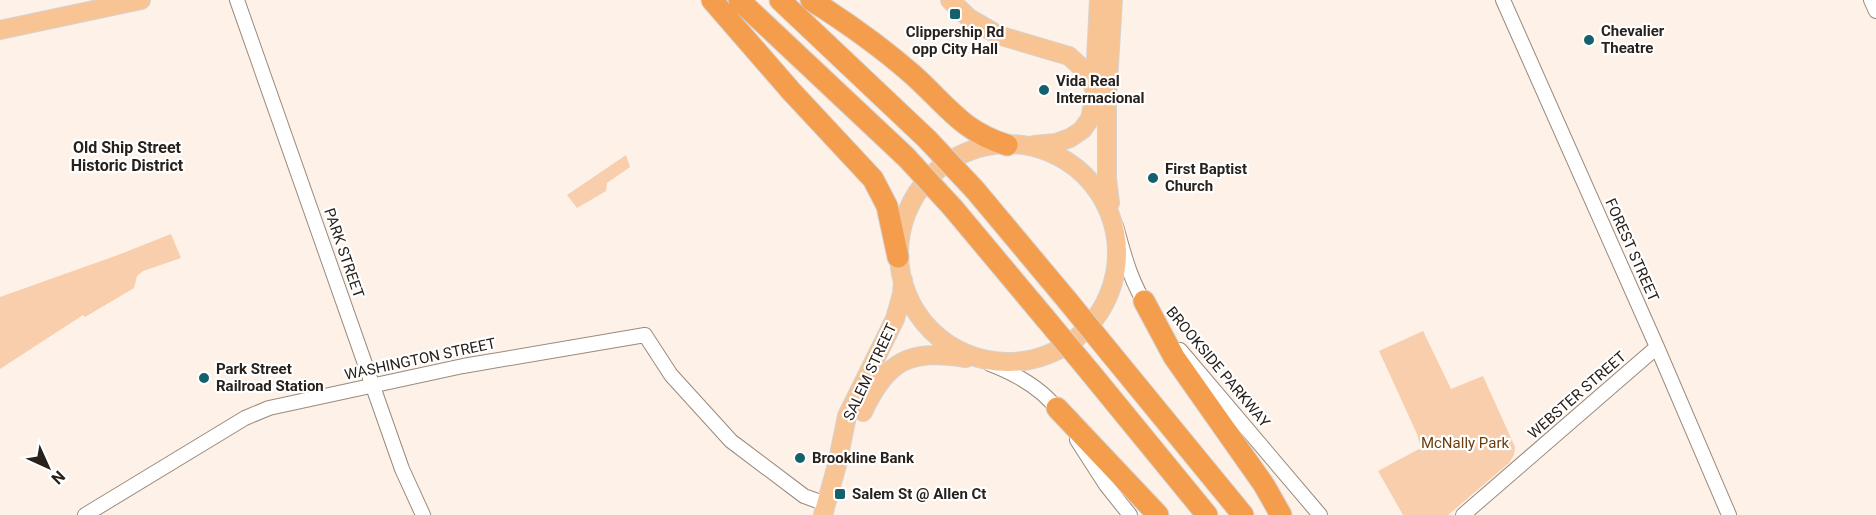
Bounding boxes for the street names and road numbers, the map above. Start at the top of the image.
street label: FOREST STREET [1601,196,1663,304]
street label: PARK STREET [320,206,368,300]
street label: BROOKSIDE PARKWAY [1162,303,1274,431]
street label: SALEM STREET [840,320,900,424]
street label: WASHINGTON STREET [343,334,497,384]
street label: WEBSTER STREET [1524,348,1630,442]

